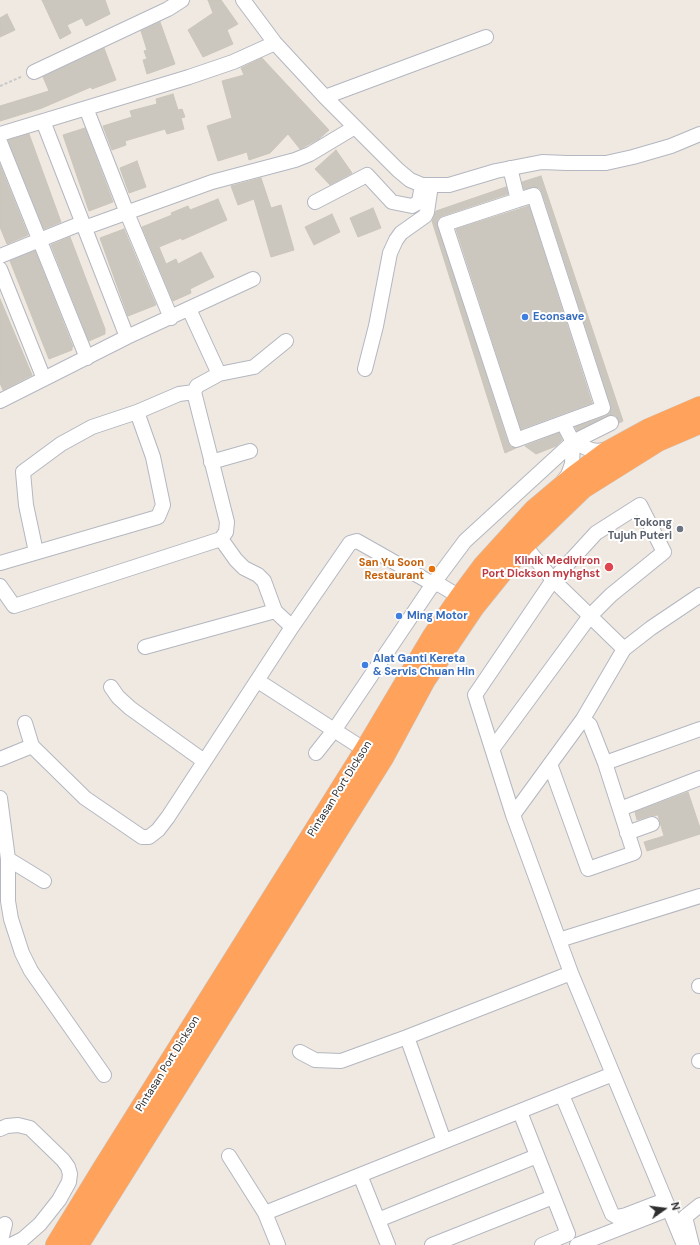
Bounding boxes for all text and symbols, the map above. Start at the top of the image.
place label: Econsave [533,310,584,324]
marker: Econsave [520,312,530,322]
place label: Tokong Tujuh Puteri [608,516,672,542]
marker: Tokong Tujuh Puteri [675,524,685,534]
place label: Klinik Mediviron Port Dickson myhghst [482,554,600,580]
place label: San Yu Soon Restaurant [359,556,424,582]
marker: Klinik Mediviron Port Dickson myhghst [603,561,615,573]
marker: San Yu Soon Restaurant [427,564,437,574]
place label: Ming Motor [407,609,468,623]
marker: Ming Motor [394,611,404,621]
place label: Alat Ganti Kereta & Servis Chuan Hin [373,652,475,678]
marker: Alat Ganti Kereta & Servis Chuan Hin [360,660,370,670]
street label: Pintasan Port Dickson [305,739,375,839]
street label: Pintasan Port Dickson [133,1014,203,1114]
north arrow [644,1189,684,1229]
text: N [668,1201,683,1212]

